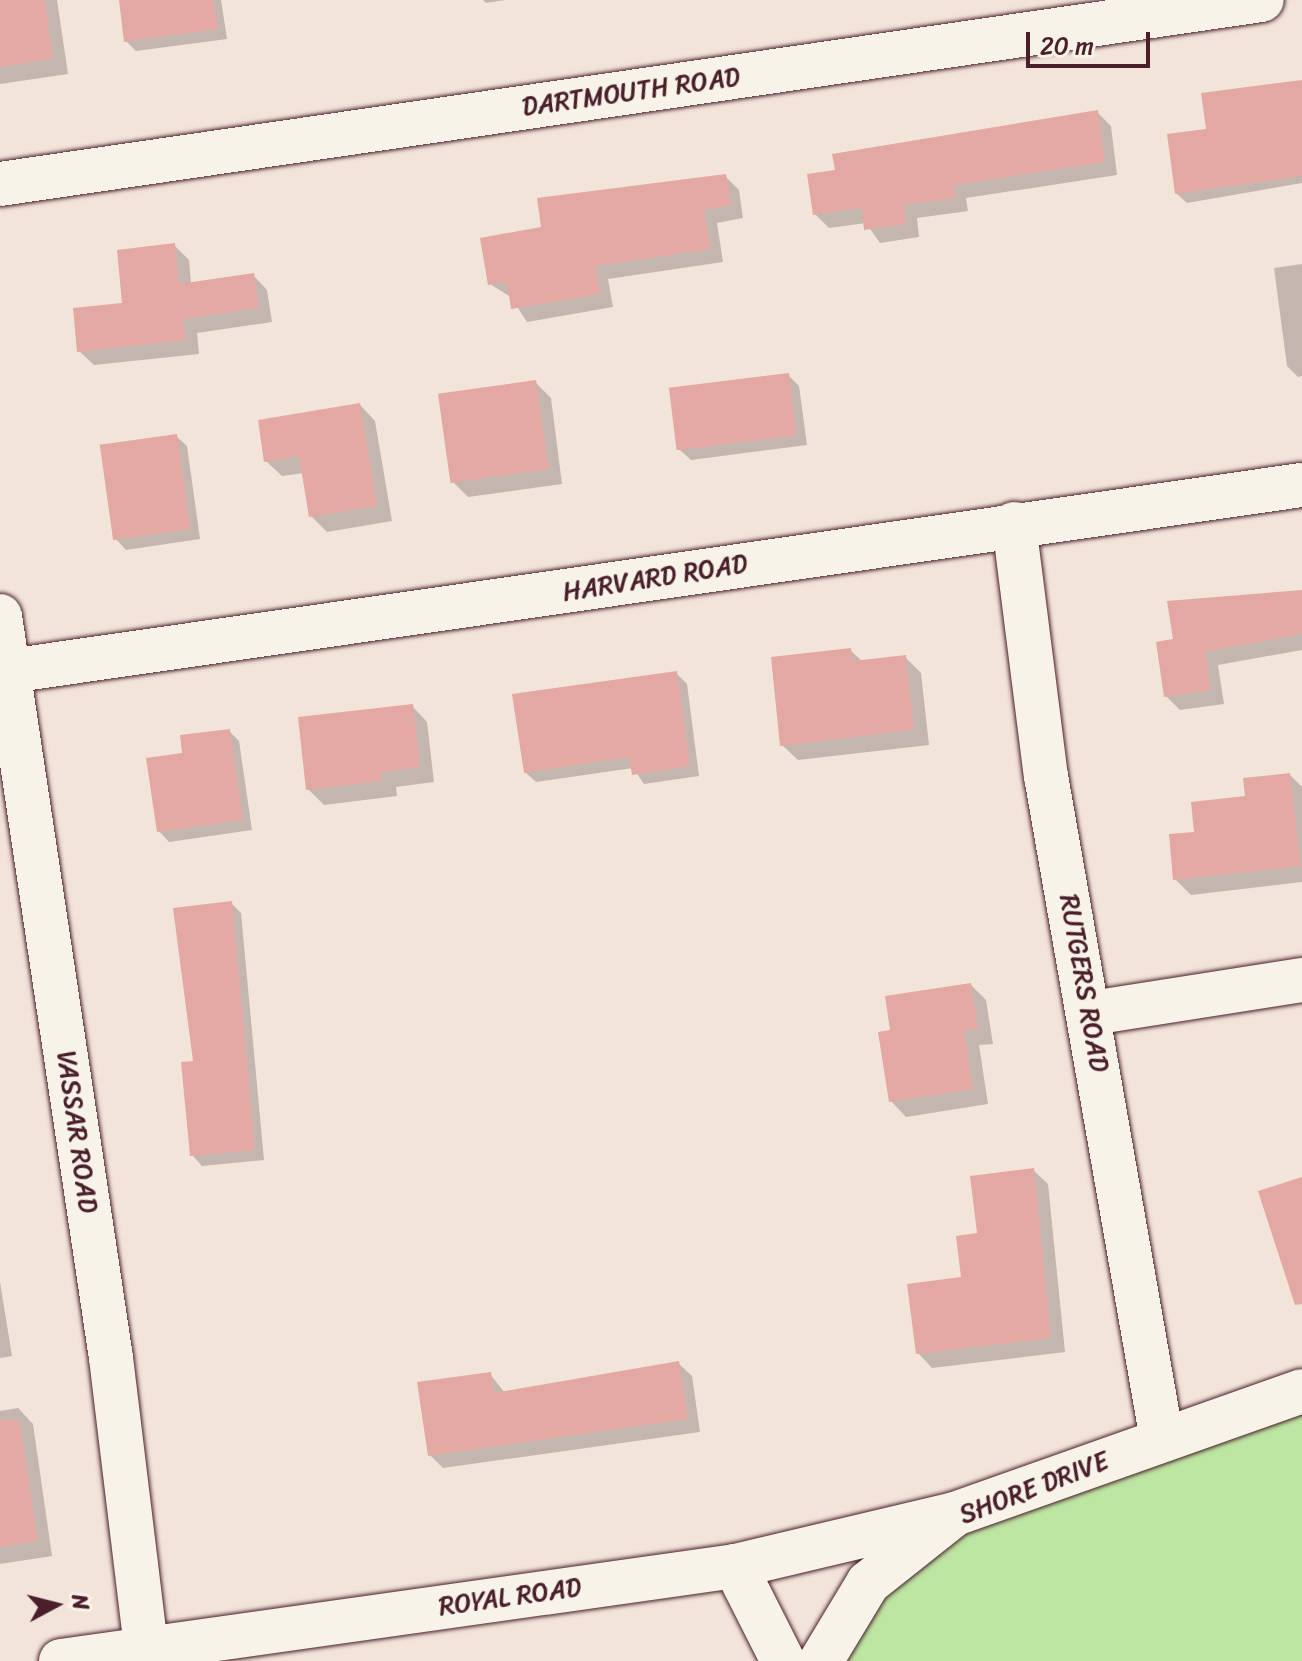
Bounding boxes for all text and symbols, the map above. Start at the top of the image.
scale bar [1030,16,1154,66]
text: 20 m [1040,25,1094,67]
street label: DARTMOUTH ROAD [520,61,742,123]
street label: HARVARD ROAD [560,548,750,608]
street label: RUTGERS ROAD [1053,892,1115,1074]
street label: VASSAR ROAD [50,1049,104,1215]
street label: SHORE DRIVE [954,1445,1114,1531]
north arrow [16,1565,96,1645]
street label: ROYAL ROAD [437,1572,583,1622]
text: N [60,1592,101,1612]

